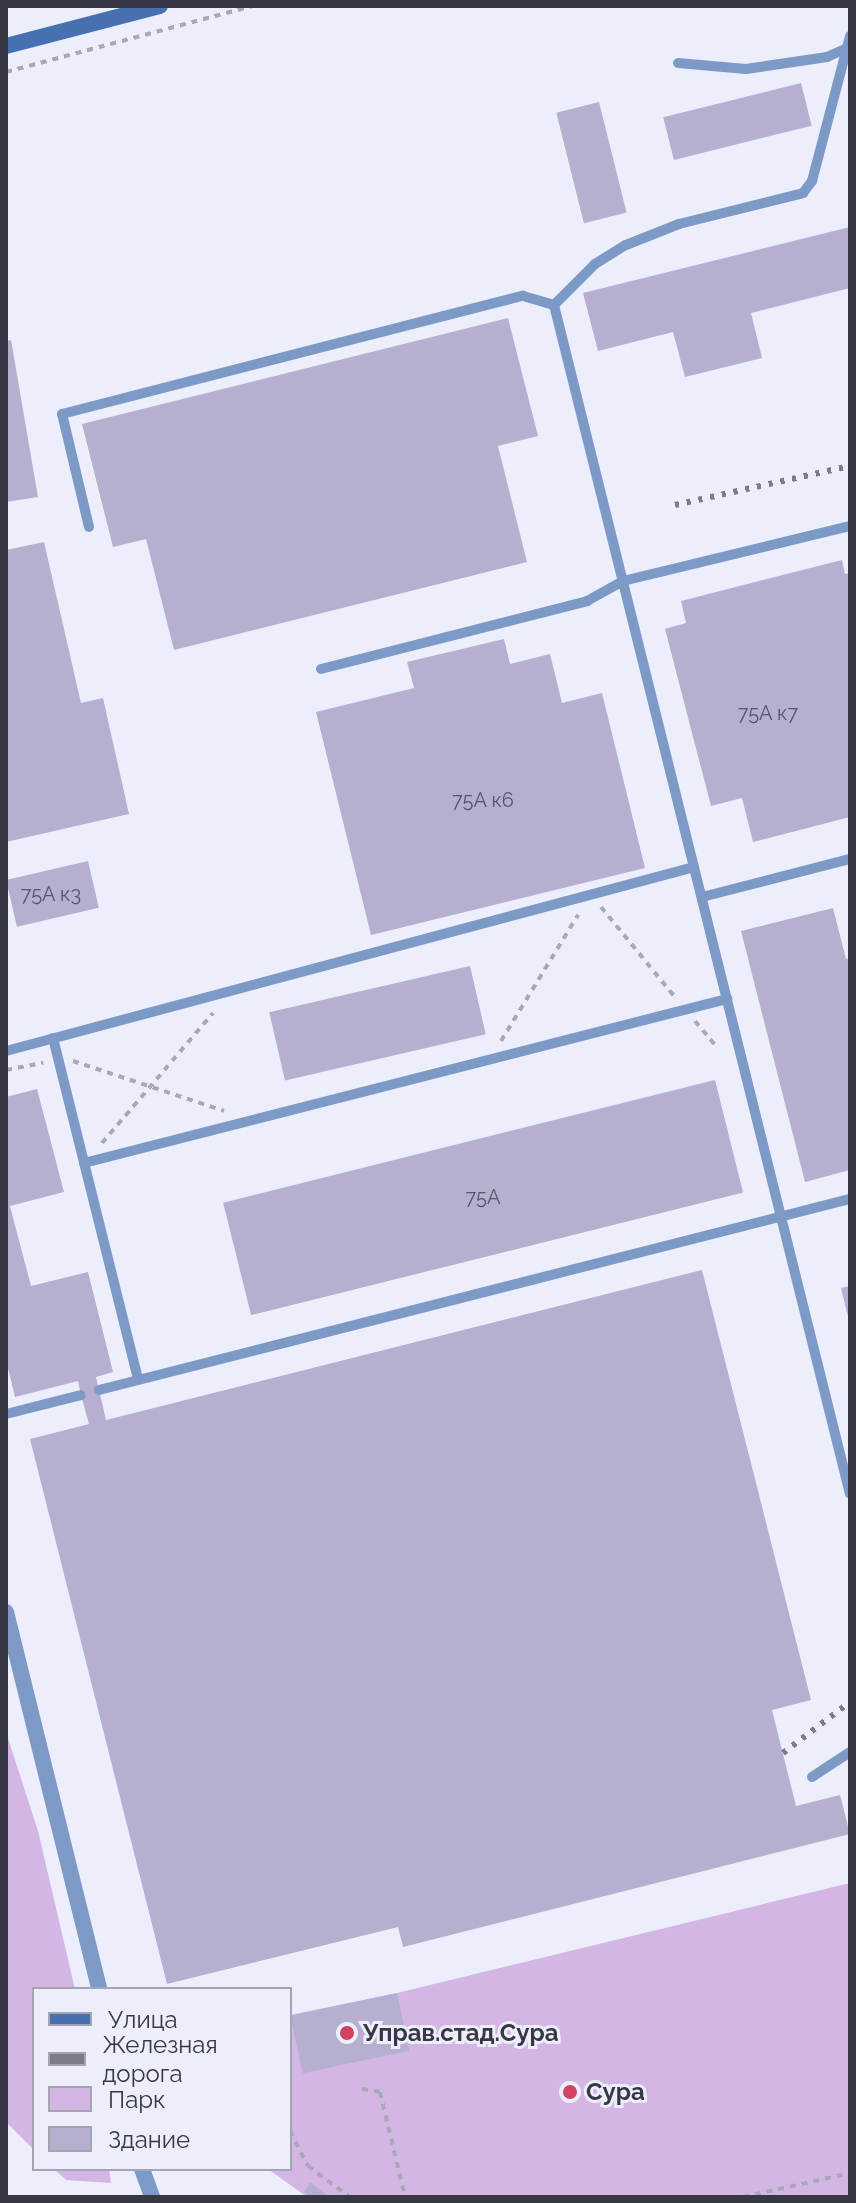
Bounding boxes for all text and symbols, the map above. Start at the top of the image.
house number: 75А к7 [737,701,799,725]
house number: 75А к6 [452,788,514,812]
house number: 75А к3 [21,882,81,906]
house number: 75А [466,1185,500,1209]
legend [32,1987,292,2171]
text: Улица [108,2005,178,2034]
place label: Управ.стад.Сура [363,2019,558,2047]
marker: Управ.стад.Сура [338,2024,356,2042]
text: Железная дорога [102,2030,218,2088]
place label: Сура [586,2078,645,2106]
marker: Сура [561,2083,579,2101]
text: Парк [108,2085,166,2114]
text: Здание [108,2125,190,2154]

